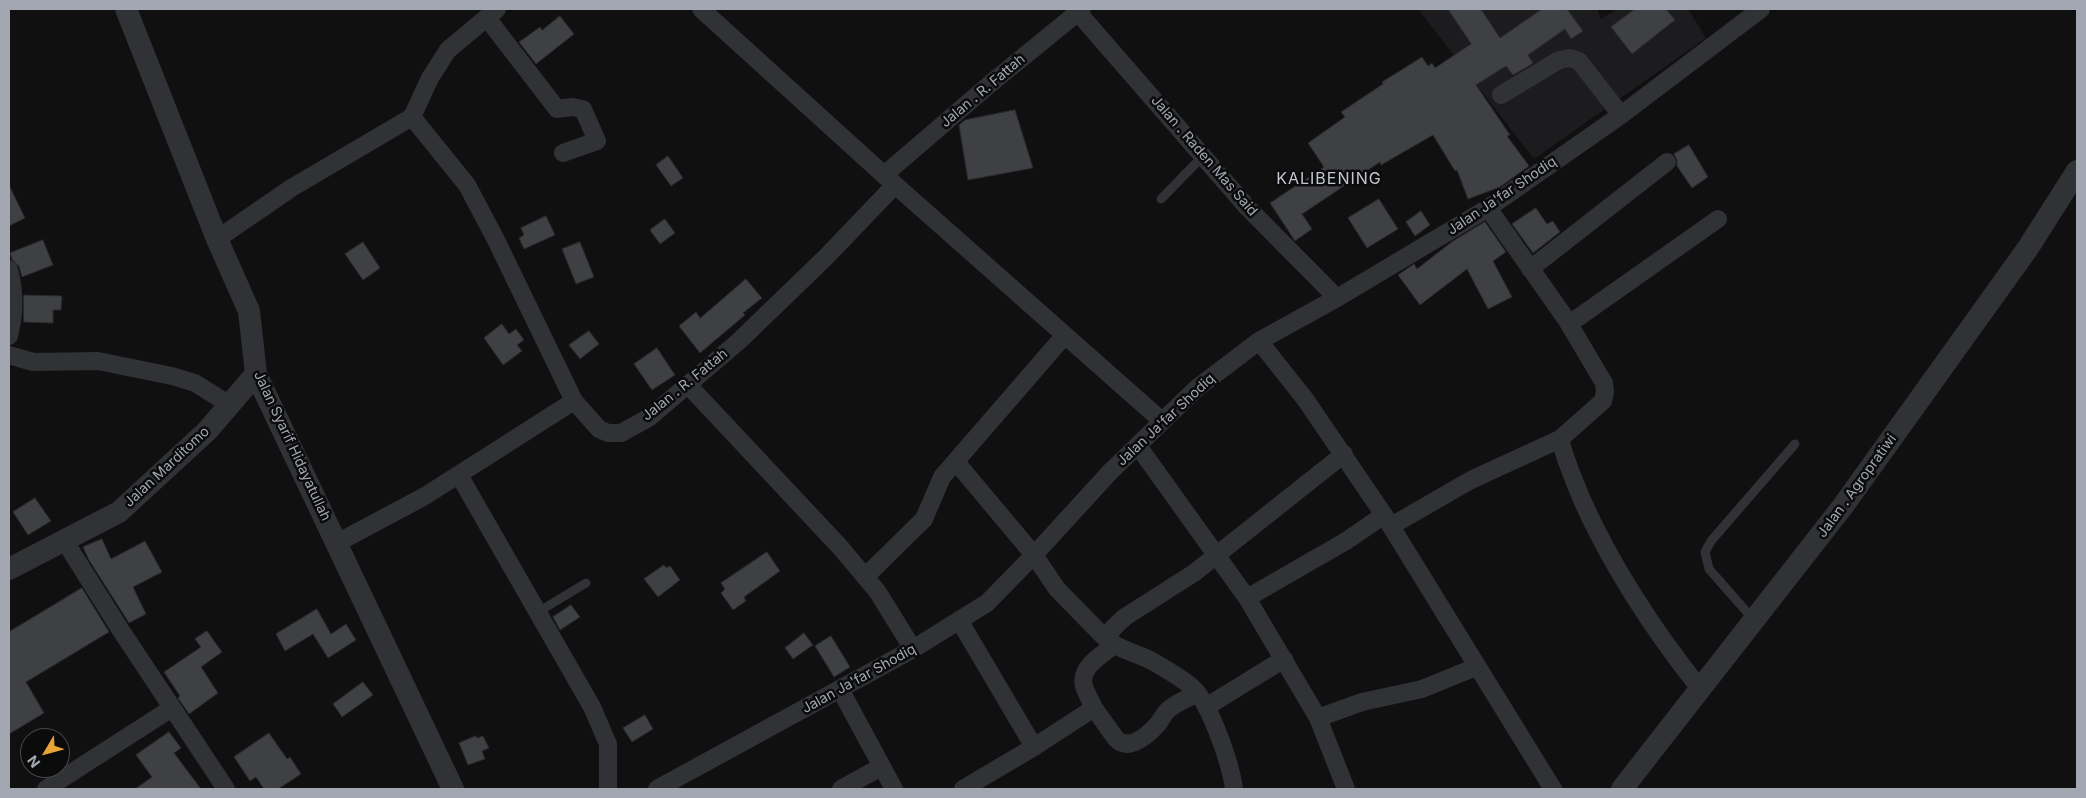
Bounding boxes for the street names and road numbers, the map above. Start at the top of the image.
street label: Jalan . R. Fattah [937,51,1029,131]
street label: Jalan . Raden Mas Said [1147,93,1261,219]
street label: Jalan Ja'far Shodiq [1444,153,1560,239]
street label: Jalan . R. Fattah [639,345,731,425]
street label: Jalan Syarif Hidayatullah [250,368,334,524]
street label: Jalan Ja'far Shodiq [1114,370,1218,470]
street label: Jalan Marditomo [121,423,213,511]
street label: Jalan . Agropratiwi [1814,431,1900,541]
street label: Jalan Ja'far Shodiq [799,641,919,717]

